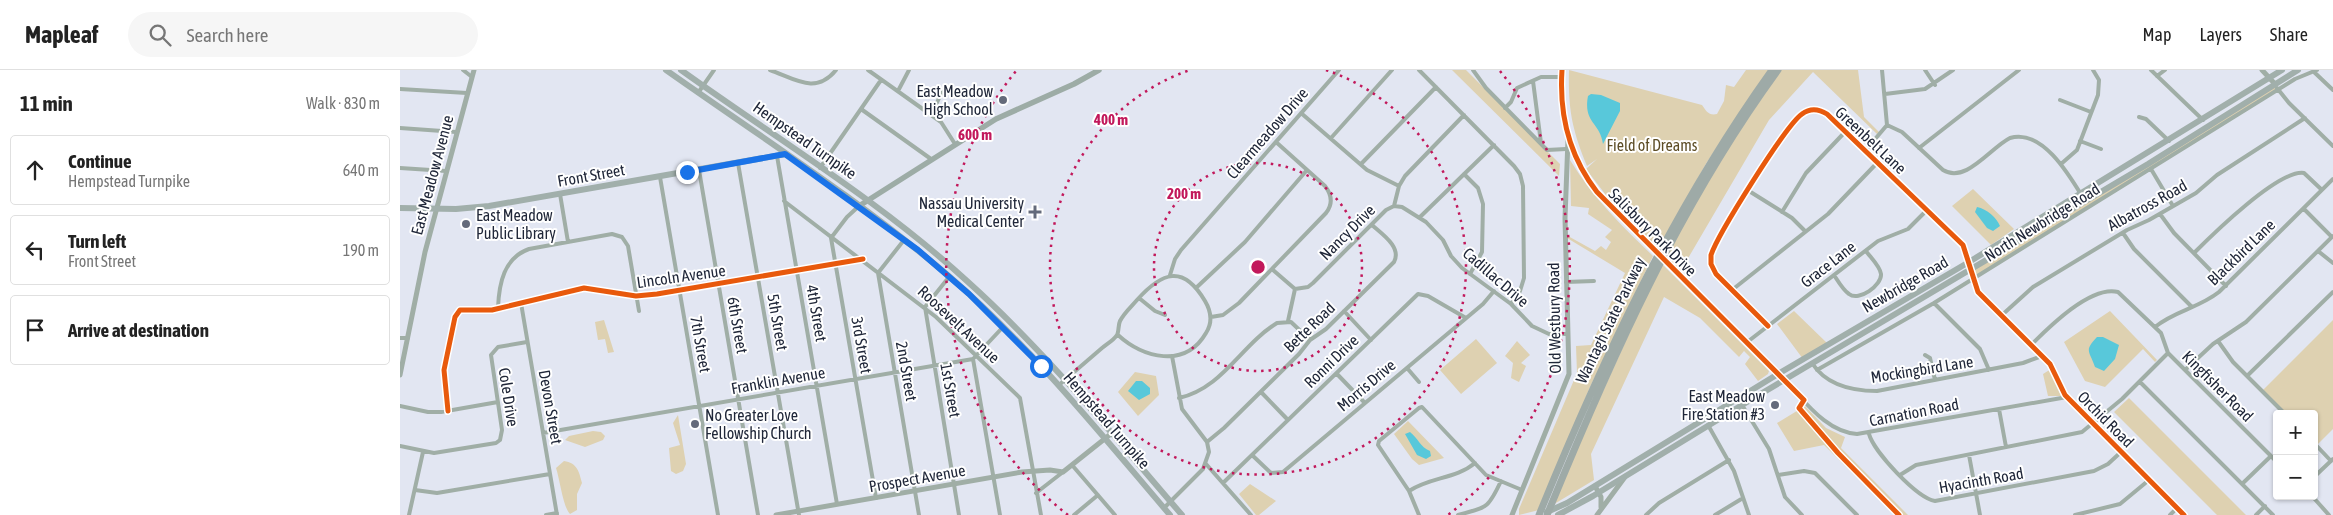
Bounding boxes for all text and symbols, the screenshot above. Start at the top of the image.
search box [128,12,478,57]
text: Mapleaf [25,21,98,48]
icon: search [146,21,174,49]
text: Search here [186,24,268,46]
text: Map [2142,24,2171,45]
text: Layers [2199,24,2242,45]
text: Share [2270,24,2308,45]
place label: East Meadow High School [916,82,994,119]
street label: Clearmeadow Drive [1223,84,1311,182]
text: 11 min [20,91,73,115]
text: Walk · 830 m [306,94,380,112]
marker: East Meadow High School [997,94,1009,106]
street label: Hempstead Turnpike [749,98,860,183]
street label: Greenbelt Lane [1832,103,1910,177]
text: 400 m [1093,111,1128,128]
street label: East Meadow Avenue [407,113,457,237]
text: 600 m [958,126,992,143]
park label: Field of Dreams [1607,136,1698,154]
text: Continue [68,150,132,172]
icon: ahead [21,156,49,184]
street label: Front Street [556,160,626,190]
text: 640 m [343,161,379,179]
route end [676,161,699,184]
text: Hempstead Turnpike [68,172,190,190]
street label: Albatross Road [2104,176,2190,234]
street label: North Newbridge Road [1981,179,2103,266]
street label: Salisbury Park Drive [1605,184,1701,280]
text: 200 m [1167,185,1201,202]
place label: Nassau University Medical Center [919,194,1024,230]
street label: Nancy Drive [1316,201,1379,264]
marker: Nassau University Medical Center [1028,205,1042,219]
place label: East Meadow Public Library [476,206,556,243]
street label: Blackbird Lane [2204,215,2278,289]
marker: East Meadow Public Library [460,218,472,230]
text: Turn left [68,230,126,252]
icon: left [21,236,49,264]
street label: Grace Lane [1797,237,1859,291]
text: 190 m [343,241,379,259]
street label: Cadillac Drive [1460,244,1532,310]
text: Front Street [68,252,136,270]
street label: Newbridge Road [1859,252,1952,317]
street label: Wantagh State Parkway [1572,254,1649,386]
centre of rings [1249,258,1267,276]
street label: Lincoln Avenue [635,261,727,291]
street label: Old Westbury Road [1544,262,1565,374]
street label: Roosevelt Avenue [915,282,1003,366]
street label: 4th Street [803,283,831,343]
street label: 5th Street [764,292,792,352]
street label: 6th Street [724,295,752,355]
street label: Bette Road [1280,298,1338,356]
street label: 7th Street [687,314,715,374]
street label: 3rd Street [848,315,876,375]
icon: arrive [21,316,49,344]
text: Arrive at destination [68,319,209,341]
street label: Ronni Drive [1300,331,1362,391]
street label: 2nd Street [893,340,921,403]
street label: Kingfisher Road [2178,347,2257,426]
street label: Mockingbird Lane [1869,352,1975,387]
route start [1030,355,1053,378]
street label: Morris Drive [1333,356,1399,414]
street label: 1st Street [937,361,965,419]
street label: Franklin Avenue [730,363,826,397]
street label: Cole Drive [495,366,523,428]
street label: Devon Street [536,368,566,446]
street label: Hempstead Turnpike [1059,368,1154,473]
place label: East Meadow Fire Station #3 [1682,387,1765,423]
street label: Orchid Road [2074,387,2138,451]
street label: Carnation Road [1868,394,1960,430]
marker: East Meadow Fire Station #3 [1769,399,1781,411]
place label: No Greater Love Fellowship Church [705,406,812,443]
map controls [2273,410,2318,500]
button: + [2273,410,2318,455]
marker: No Greater Love Fellowship Church [689,418,701,430]
button: − [2273,455,2318,500]
street label: Prospect Avenue [867,461,967,496]
street label: Hyacinth Road [1937,464,2025,497]

